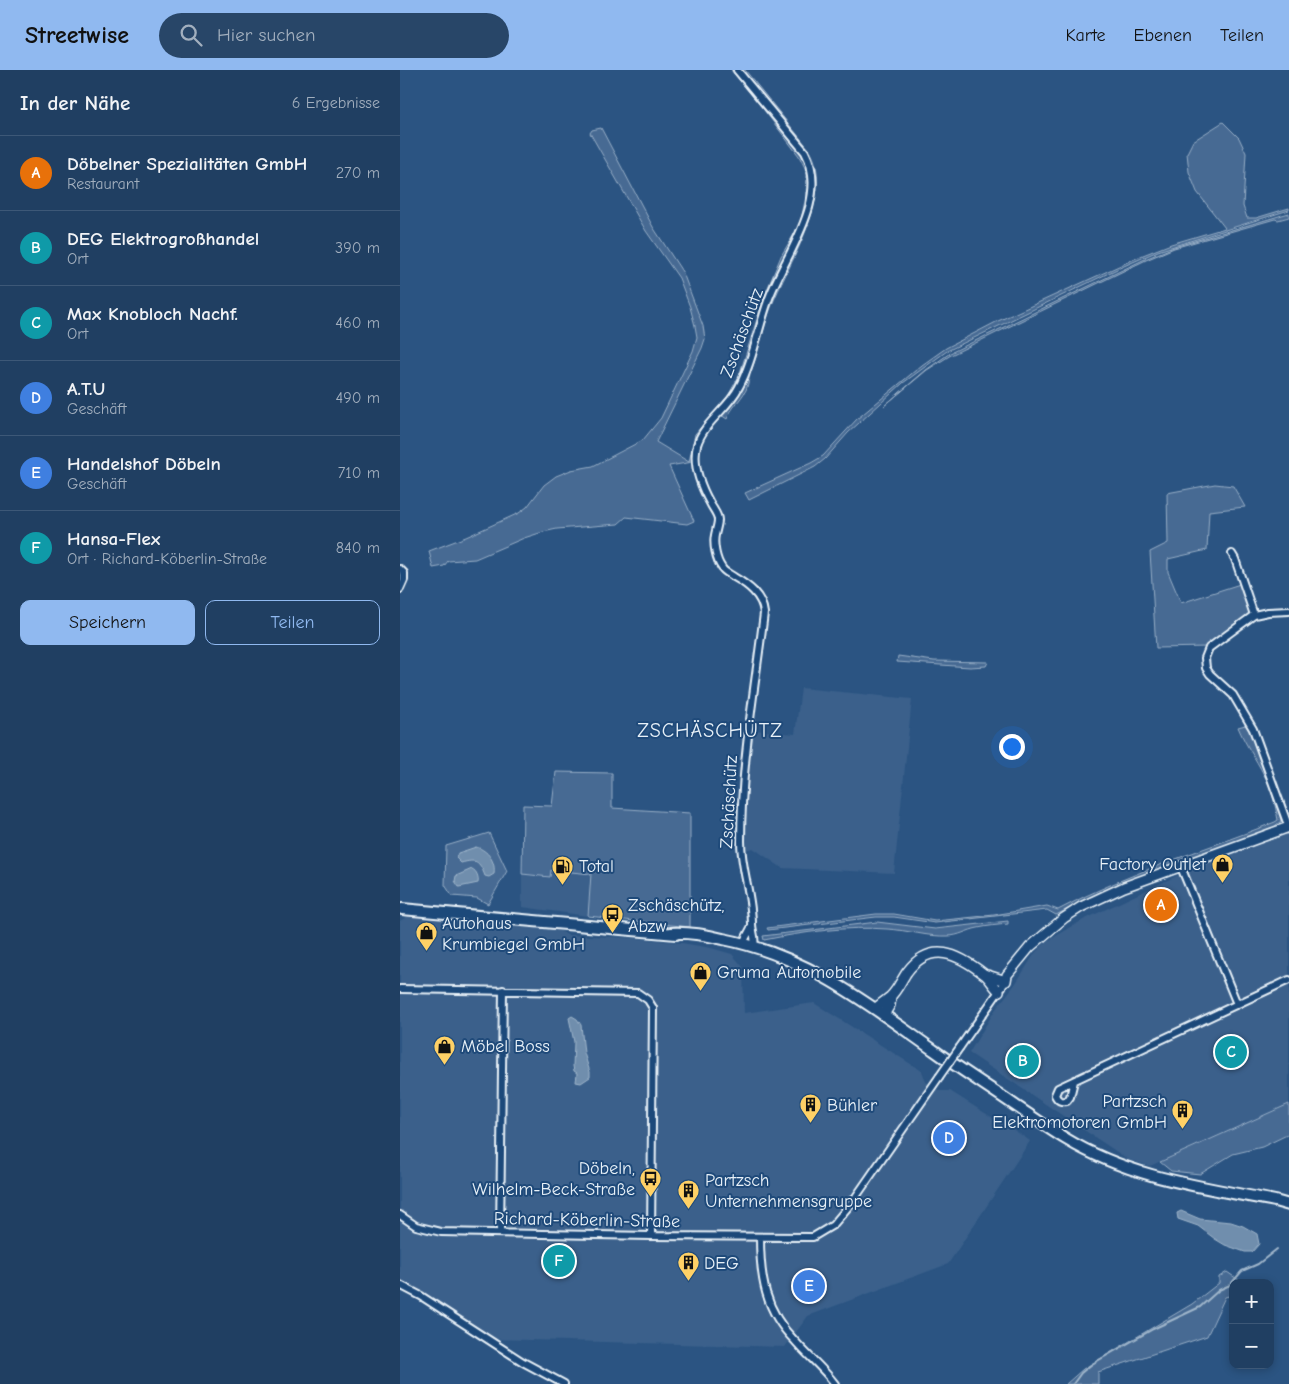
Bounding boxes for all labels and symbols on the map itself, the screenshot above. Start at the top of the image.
street label: Zschäschütz [716,285,768,380]
district label: ZSCHÄSCHÜTZ [637,719,783,742]
your location [999,734,1025,760]
street label: Zschäschütz [716,755,742,849]
shop icon: Factory Outlet [1210,852,1234,883]
fuel station icon: Total [551,854,575,885]
place label: Factory Outlet [1099,854,1207,875]
place label: Total [579,856,614,877]
pin: A [1145,886,1177,924]
place label: Zschäschütz, Abzw [628,895,724,937]
bus stop icon: Zschäschütz, Abzw [600,903,624,934]
place label: Autohaus Krumbiegel GmbH [442,913,585,955]
shop icon: Autohaus Krumbiegel GmbH [414,921,438,952]
shop icon: Gruma Automobile [689,960,713,991]
place label: Gruma Automobile [717,962,861,983]
pin: C [1215,1033,1247,1071]
shop icon: Möbel Boss [433,1034,457,1065]
place label: Möbel Boss [461,1036,550,1057]
pin: B [1007,1042,1039,1080]
place label: Partzsch Elektromotoren GmbH [992,1091,1167,1133]
building icon: Bühler [799,1093,823,1124]
place label: Bühler [827,1095,878,1116]
building icon: Partzsch Elektromotoren GmbH [1171,1099,1195,1130]
pin: D [933,1119,965,1157]
place label: Döbeln, Wilhelm-Beck-Straße [472,1158,635,1200]
bus stop icon: Döbeln, Wilhelm-Beck-Straße [639,1166,663,1197]
place label: Partzsch Unternehmensgruppe [705,1170,872,1212]
building icon: Partzsch Unternehmensgruppe [677,1178,701,1209]
street label: Richard-Köberlin-Straße [494,1208,680,1232]
pin: F [543,1242,575,1280]
building icon: DEG [676,1251,700,1282]
place label: DEG [704,1253,739,1274]
pin: E [793,1267,825,1305]

